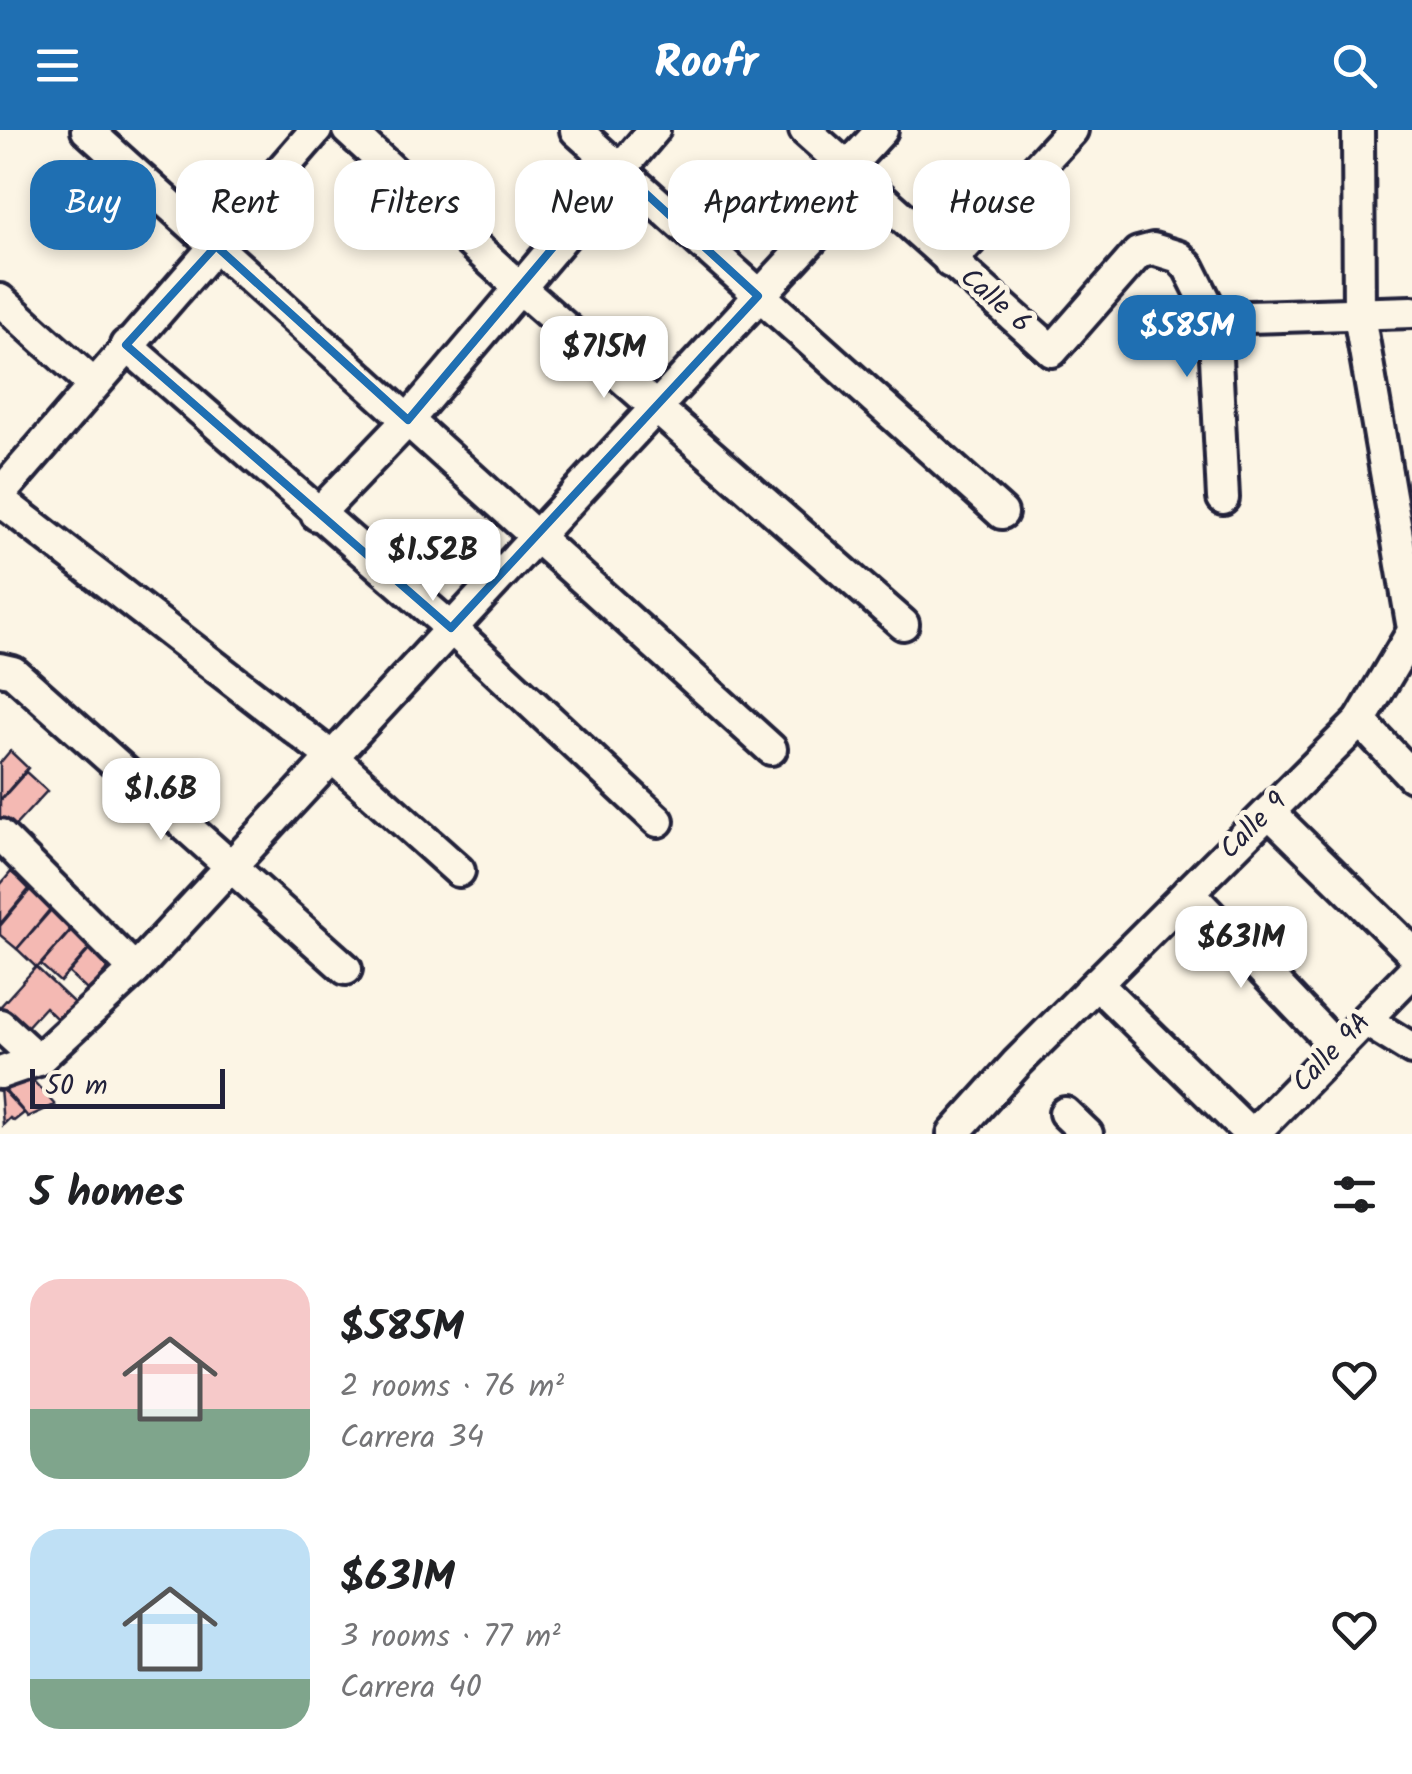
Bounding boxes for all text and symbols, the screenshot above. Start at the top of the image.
text: Roofr [654,29,758,101]
icon: menu [30,38,85,93]
icon: search [1327,38,1382,93]
chip: Buy [30,160,156,250]
chip: Rent [176,160,314,250]
chip: Filters [334,160,495,250]
chip: New [515,160,648,250]
chip: Apartment [668,160,893,250]
chip: House [913,160,1070,250]
street label: Calle 6 [949,257,1041,345]
pin: $585M [1117,295,1257,380]
text: $585M [1140,302,1234,353]
pin: $715M [534,316,674,401]
text: $715M [562,323,646,374]
pin: $1.52B [352,519,514,604]
text: $1.52B [387,526,479,577]
pin: $1.6B [91,758,231,843]
text: $1.6B [124,765,198,816]
street label: Calle 9 [1209,781,1299,871]
pin: $631M [1171,906,1311,991]
text: $631M [1197,913,1285,964]
street label: Calle 9A [1282,1002,1382,1104]
scale bar [30,1064,225,1108]
text: 50 m [45,1064,108,1109]
text: 5 homes [30,1161,185,1228]
icon: filters [1327,1167,1382,1222]
text: $585M [340,1295,464,1362]
icon: home [110,1319,230,1439]
icon: heart [1327,1352,1382,1407]
text: 2 rooms · 76 m² [340,1362,564,1413]
text: Carrera 34 [340,1413,484,1464]
text: $631M [340,1545,455,1612]
icon: home [110,1569,230,1689]
icon: heart [1327,1602,1382,1657]
text: 3 rooms · 77 m² [340,1612,561,1663]
text: Carrera 40 [340,1663,482,1714]

